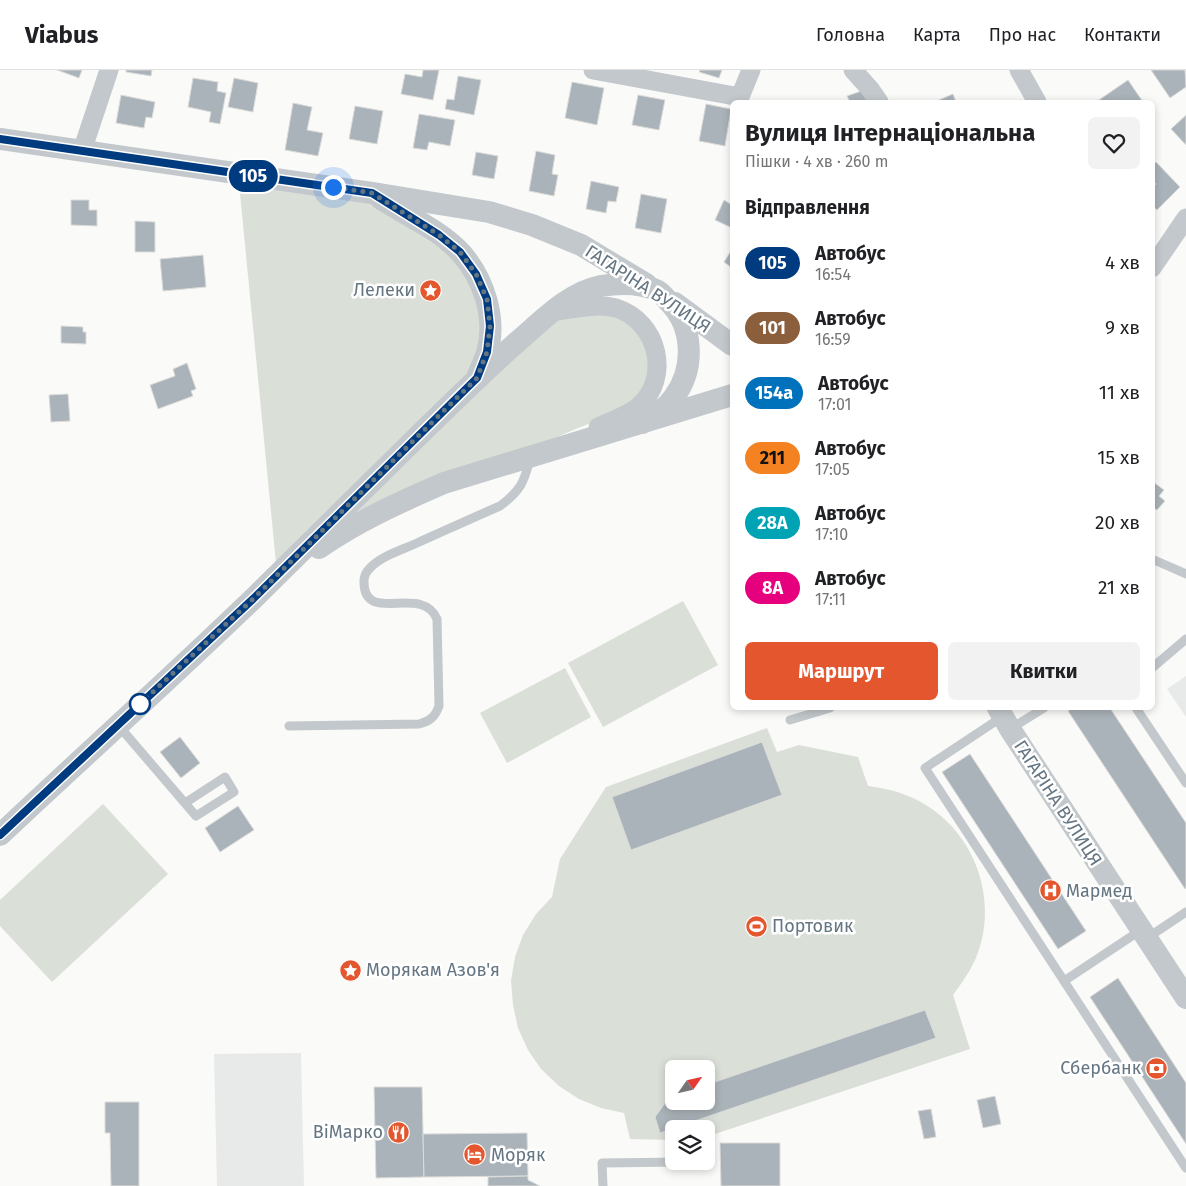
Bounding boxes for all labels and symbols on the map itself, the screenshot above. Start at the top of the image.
line badge: 105 [224,160,282,192]
your location [321,175,346,200]
street label: ГАГАРІНА ВУЛИЦЯ [581,240,715,338]
place icon: Лелеки [419,278,443,302]
place label: Лелеки [353,279,415,301]
unlabelled marker [129,693,151,715]
street label: ГАГАРІНА ВУЛИЦЯ [1009,736,1107,870]
hospital icon: Мармед [1038,879,1062,903]
place label: Мармед [1066,880,1132,902]
sports icon: Портовик [744,914,768,938]
place label: Портовик [772,915,854,937]
place icon: Морякам Азов'я [338,958,362,982]
place label: Морякам Азов'я [366,959,500,981]
bank icon: Сбербанк [1145,1056,1169,1080]
place label: Сбербанк [1060,1057,1142,1079]
north arrow [665,1060,715,1110]
restaurant icon: ВіМарко [387,1120,411,1144]
place label: ВіМарко [313,1121,383,1143]
hotel icon: Моряк [463,1143,487,1167]
place label: Моряк [491,1144,546,1166]

